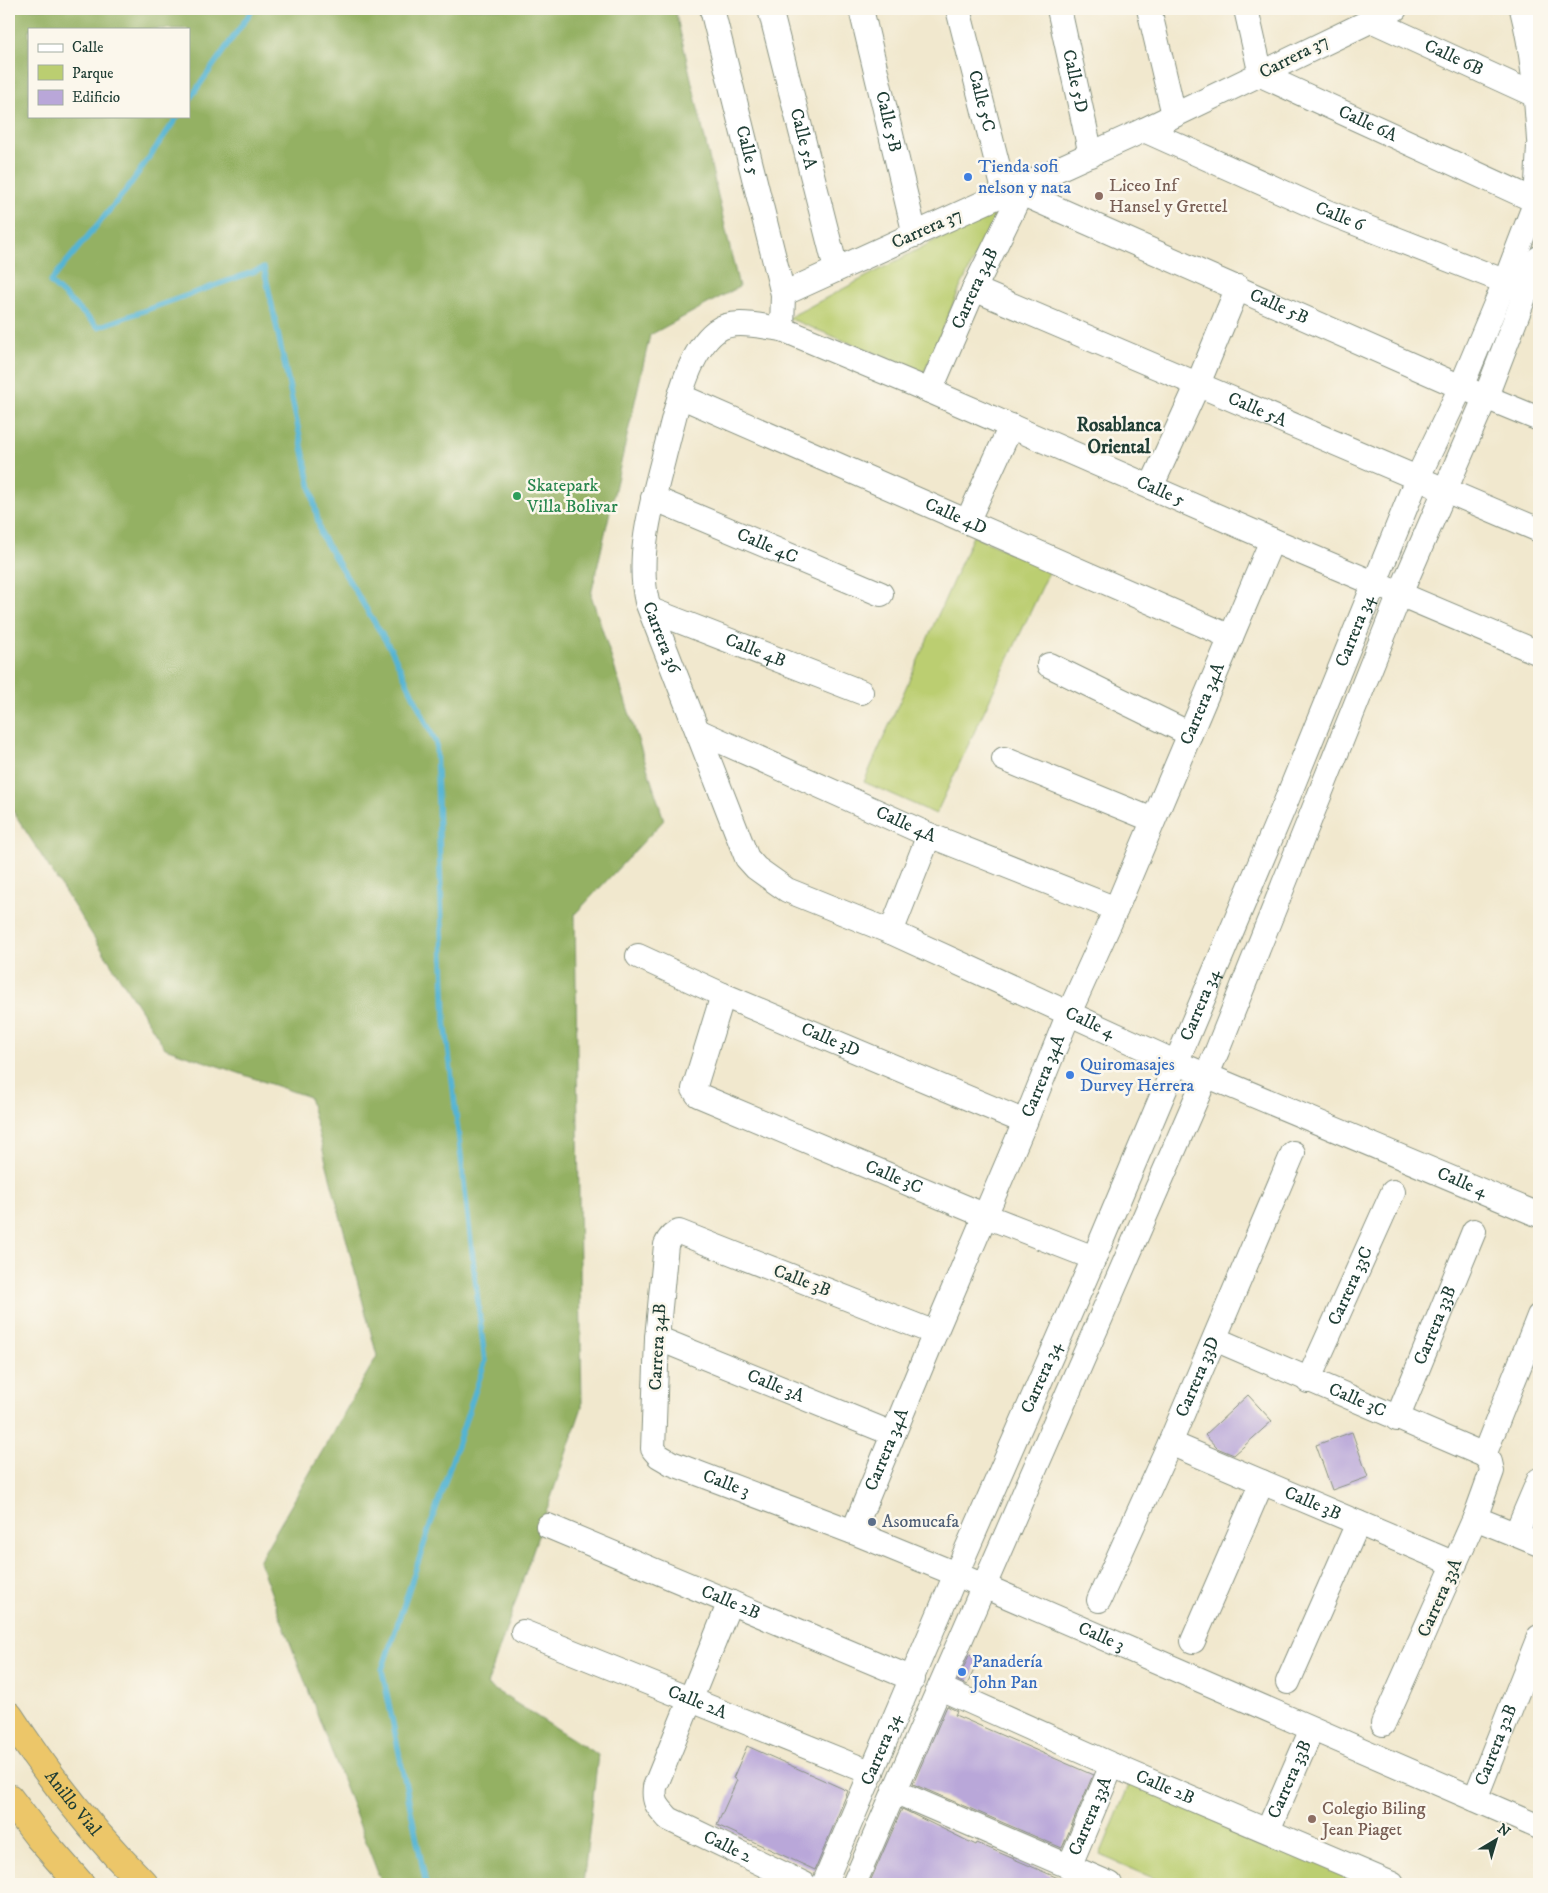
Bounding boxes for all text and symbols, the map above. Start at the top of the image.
legend [28,28,190,118]
street label: Carrera 37 [1256,30,1332,84]
street label: Calle 6B [1421,35,1487,81]
text: Calle [72,38,104,57]
street label: Calle 5D [1057,48,1092,115]
text: Parque [72,64,113,83]
street label: Calle 5C [963,68,1000,134]
text: Edificio [72,88,120,107]
street label: Calle 5B [870,89,906,155]
street label: Calle 6A [1335,101,1401,147]
street label: Calle 5A [785,106,821,172]
street label: Calle 5 [730,123,764,178]
place label: Tienda sofi nelson y nata [978,156,1071,199]
marker: Tienda sofi nelson y nata [962,171,974,183]
place label: Liceo Inf Hansel y Grettel [1109,175,1228,218]
marker: Liceo Inf Hansel y Grettel [1093,190,1105,202]
street label: Calle 6 [1311,197,1368,237]
street label: Carrera 37 [888,204,966,254]
street label: Carrera 34B [947,244,1003,333]
street label: Calle 5B [1246,284,1312,329]
street label: Calle 5A [1224,388,1291,432]
district label: Rosablanca Oriental [1077,414,1162,459]
street label: Calle 5 [1133,471,1188,512]
place label: Skatepark Villa Bolivar [526,475,618,518]
marker: Skatepark Villa Bolivar [511,490,523,502]
street label: Calle 4D [921,493,990,540]
street label: Calle 4C [733,524,801,569]
street label: Carrera 34 [1331,591,1380,670]
street label: Carrera 36 [637,599,685,677]
street label: Calle 4B [722,629,789,673]
street label: Carrera 34A [1176,659,1230,748]
street label: Calle 4A [872,802,940,848]
street label: Carrera 34 [1176,965,1225,1044]
street label: Calle 4 [1062,1002,1119,1044]
street label: Calle 3D [798,1018,863,1062]
street label: Carrera 34A [1017,1031,1070,1121]
place label: Quiromasajes Durvey Herrera [1080,1054,1195,1097]
marker: Quiromasajes Durvey Herrera [1064,1069,1076,1081]
street label: Calle 3C [862,1155,926,1199]
street label: Calle 4 [1434,1162,1491,1203]
street label: Carrera 33C [1323,1243,1378,1329]
street label: Calle 3B [770,1260,834,1302]
street label: Carrera 33B [1409,1283,1461,1368]
street label: Carrera 34B [645,1303,671,1391]
street label: Carrera 33D [1171,1333,1225,1421]
street label: Carrera 34 [1016,1338,1067,1417]
street label: Calle 3A [744,1365,808,1408]
street label: Calle 3C [1325,1378,1389,1422]
street label: Carrera 34A [860,1405,914,1494]
street label: Calle 3 [700,1465,753,1503]
street label: Calle 3B [1281,1482,1345,1525]
place label: Asomucafa [882,1511,959,1533]
marker: Asomucafa [866,1516,878,1528]
street label: Carrera 33A [1413,1555,1467,1641]
street label: Calle 2B [698,1580,763,1625]
street label: Calle 3 [1075,1617,1128,1657]
place label: Panadería John Pan [970,1651,1043,1694]
marker: Panadería John Pan [956,1666,968,1678]
street label: Calle 2A [664,1681,731,1724]
street label: Carrera 32B [1470,1701,1522,1789]
street label: Carrera 34 [856,1710,906,1789]
street label: Carrera 33B [1263,1737,1317,1822]
street label: Calle 2B [1132,1765,1198,1810]
street label: Anillo Vial [40,1766,106,1841]
street label: Carrera 33A [1064,1773,1117,1859]
place label: Colegio Biling Jean Piaget [1320,1798,1426,1841]
marker: Colegio Biling Jean Piaget [1306,1813,1318,1825]
north arrow [1470,1816,1520,1866]
text: N [1493,1820,1514,1841]
street label: Calle 2 [700,1826,755,1868]

